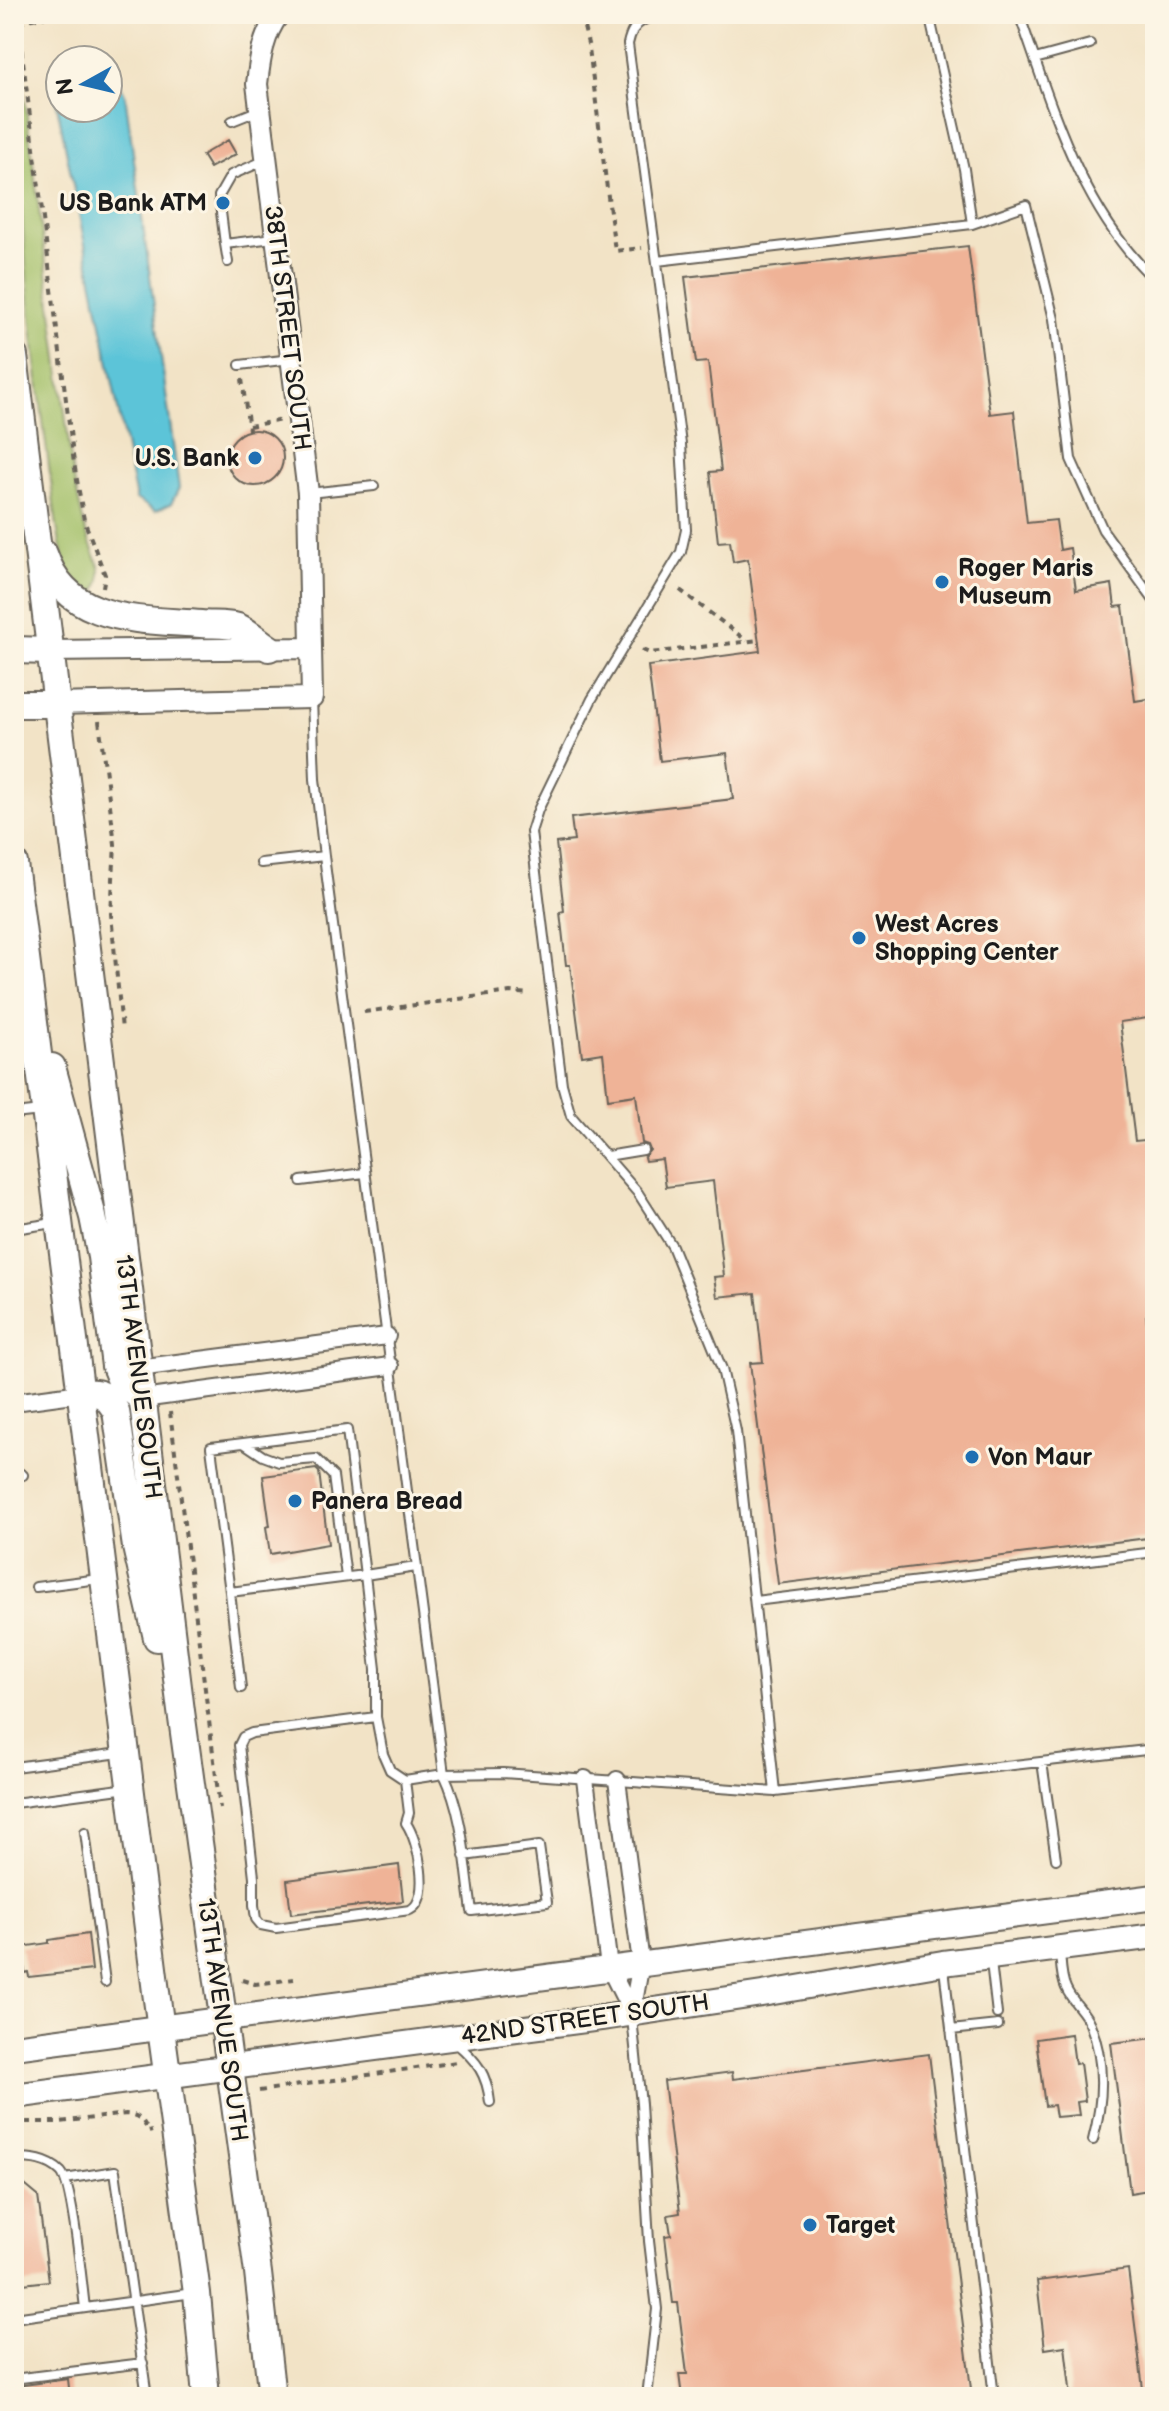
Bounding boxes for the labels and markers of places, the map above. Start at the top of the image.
place label: US Bank ATM [59,189,207,218]
marker: US Bank ATM [214,194,232,212]
place label: U.S. Bank [135,444,239,473]
marker: U.S. Bank [246,449,264,467]
place label: Roger Maris Museum [958,554,1094,611]
marker: Roger Maris Museum [933,573,951,591]
place label: West Acres Shopping Center [875,910,1059,967]
marker: West Acres Shopping Center [850,929,868,947]
place label: Von Maur [988,1443,1092,1472]
marker: Von Maur [963,1448,981,1466]
place label: Panera Bread [311,1487,463,1516]
marker: Panera Bread [286,1492,304,1510]
place label: Target [826,2211,895,2240]
marker: Target [801,2216,819,2234]

